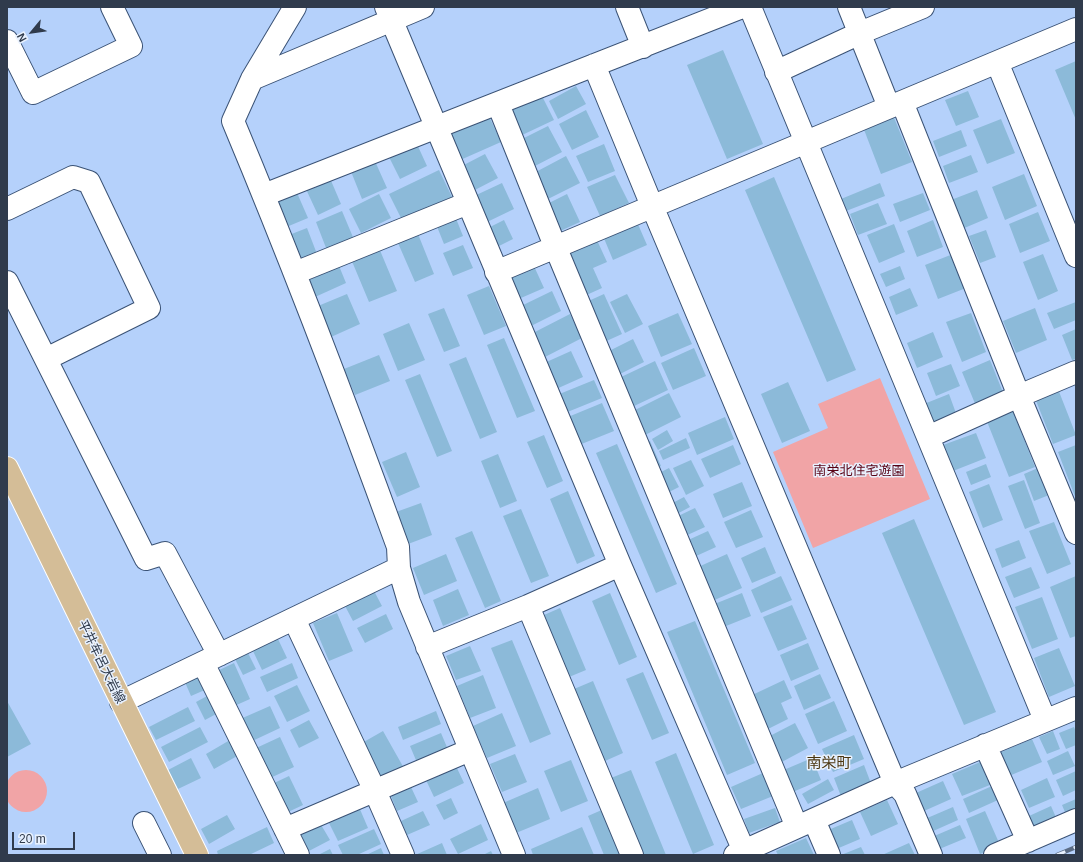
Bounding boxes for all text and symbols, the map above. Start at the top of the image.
north arrow [12,12,52,52]
text: N [14,31,29,44]
park label: 南栄北住宅遊園 [814,463,904,479]
street label: 平井牟呂大岩線 [74,618,128,706]
district label: 南栄町 [807,755,851,773]
scale bar [14,824,77,850]
text: 20 m [19,832,46,846]

